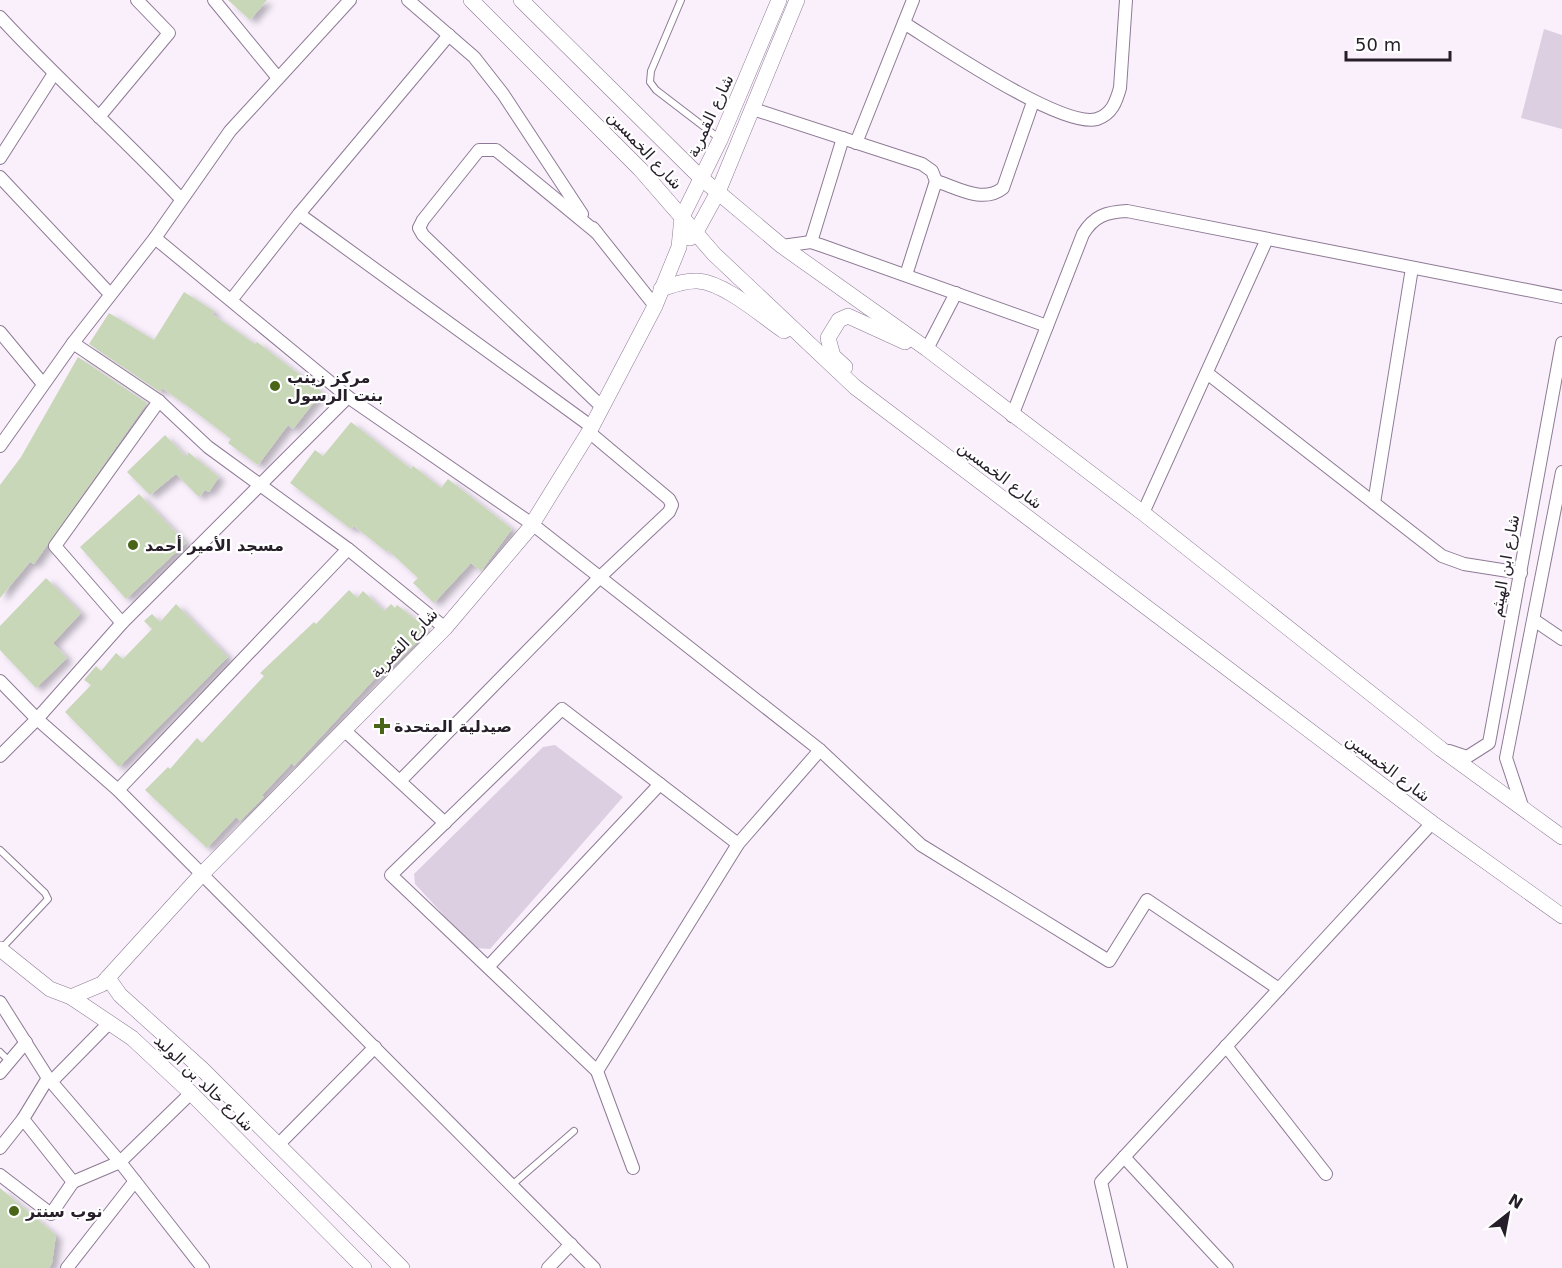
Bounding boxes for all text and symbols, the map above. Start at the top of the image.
scale bar [1346,24,1450,62]
text: 50 m [1355,34,1401,55]
street label: شارع القمرية [683,72,738,161]
street label: شارع الخمسين [603,107,686,194]
place label: مركز زينب بنت الرسول [287,368,383,405]
marker: مركز زينب بنت الرسول [268,379,282,393]
street label: شارع الخمسين [953,437,1046,514]
street label: شارع ابن الهيثم [1487,513,1524,619]
place label: مسجد الأمير أحمد [145,535,284,555]
marker: مسجد الأمير أحمد [126,538,140,552]
street label: شارع القمرية [366,604,443,682]
place label: صيدلية المتحدة [394,717,512,736]
marker: صيدلية المتحدة [375,719,389,733]
street label: شارع الخمسين [1341,730,1434,807]
street label: شارع خالد بن الوليد [150,1031,258,1136]
north arrow [1478,1184,1538,1244]
text: N [1505,1190,1526,1213]
place label: نوب سنتر [25,1202,102,1221]
marker: نوب سنتر [7,1204,21,1218]

